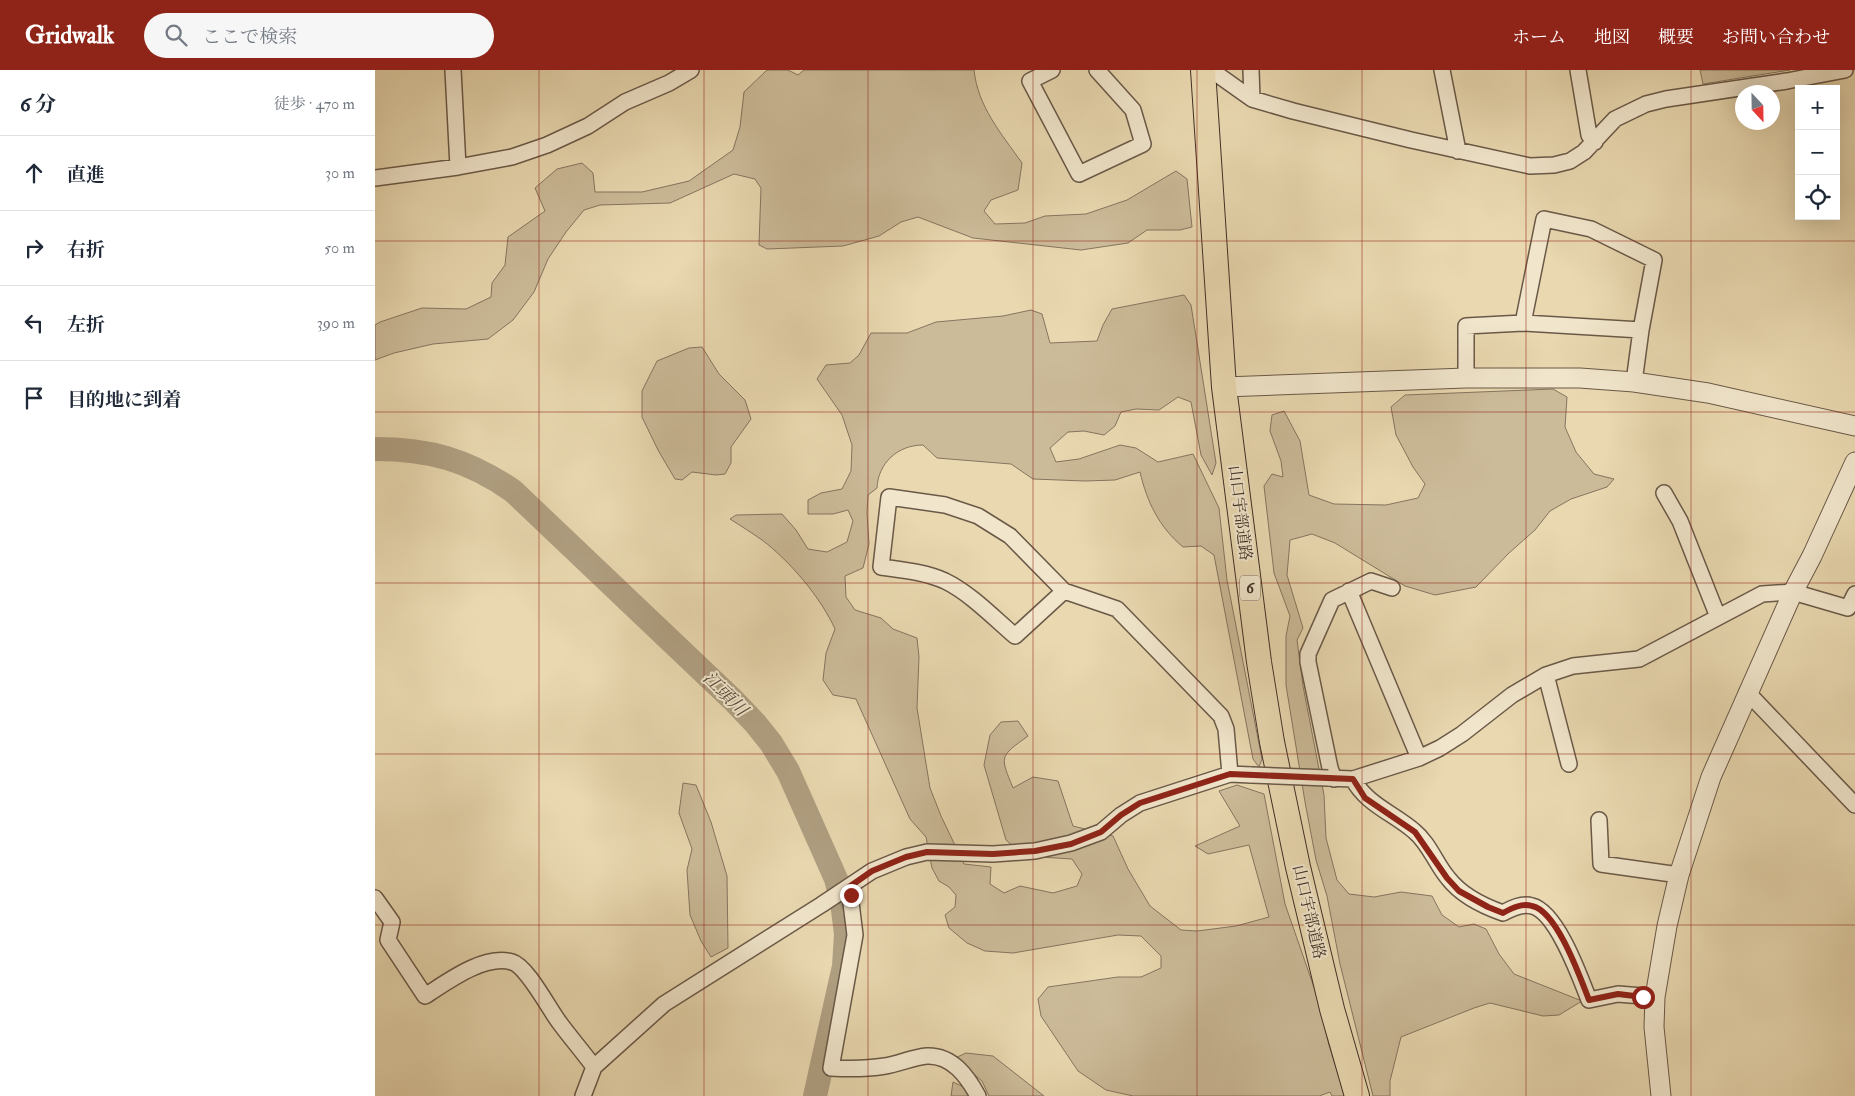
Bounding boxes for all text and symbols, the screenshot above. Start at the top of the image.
search box [144,13,494,58]
text: Gridwalk [25,20,114,51]
icon: search [162,21,190,49]
text: ここで検索 [202,25,297,49]
text: ホーム [1512,26,1566,49]
text: 地図 [1594,26,1630,49]
text: 概要 [1658,26,1694,49]
text: お問い合わせ [1722,26,1830,49]
north arrow [1735,85,1780,130]
map controls [1795,85,1840,220]
button: + [1795,85,1840,130]
text: 6 分 [20,91,56,118]
text: 徒歩 · 470 m [274,94,355,114]
button: − [1795,130,1840,175]
icon: ahead [20,159,48,187]
text: 直進 [67,163,105,187]
text: 30 m [325,163,355,183]
button: locate [1795,175,1840,220]
icon: right [20,234,48,262]
text: 右折 [67,238,105,262]
text: 50 m [324,238,355,258]
icon: left [20,309,48,337]
text: 左折 [67,313,105,337]
text: 390 m [317,313,355,333]
icon: arrive [20,384,48,412]
text: 目的地に到着 [67,388,181,412]
street label: 山口宇部道路 [1224,464,1256,562]
road number: 6 [1240,576,1260,600]
water label: 江頭川 [698,667,754,723]
street label: 山口宇部道路 [1288,863,1330,961]
route end [840,884,863,907]
route start [1632,986,1655,1009]

